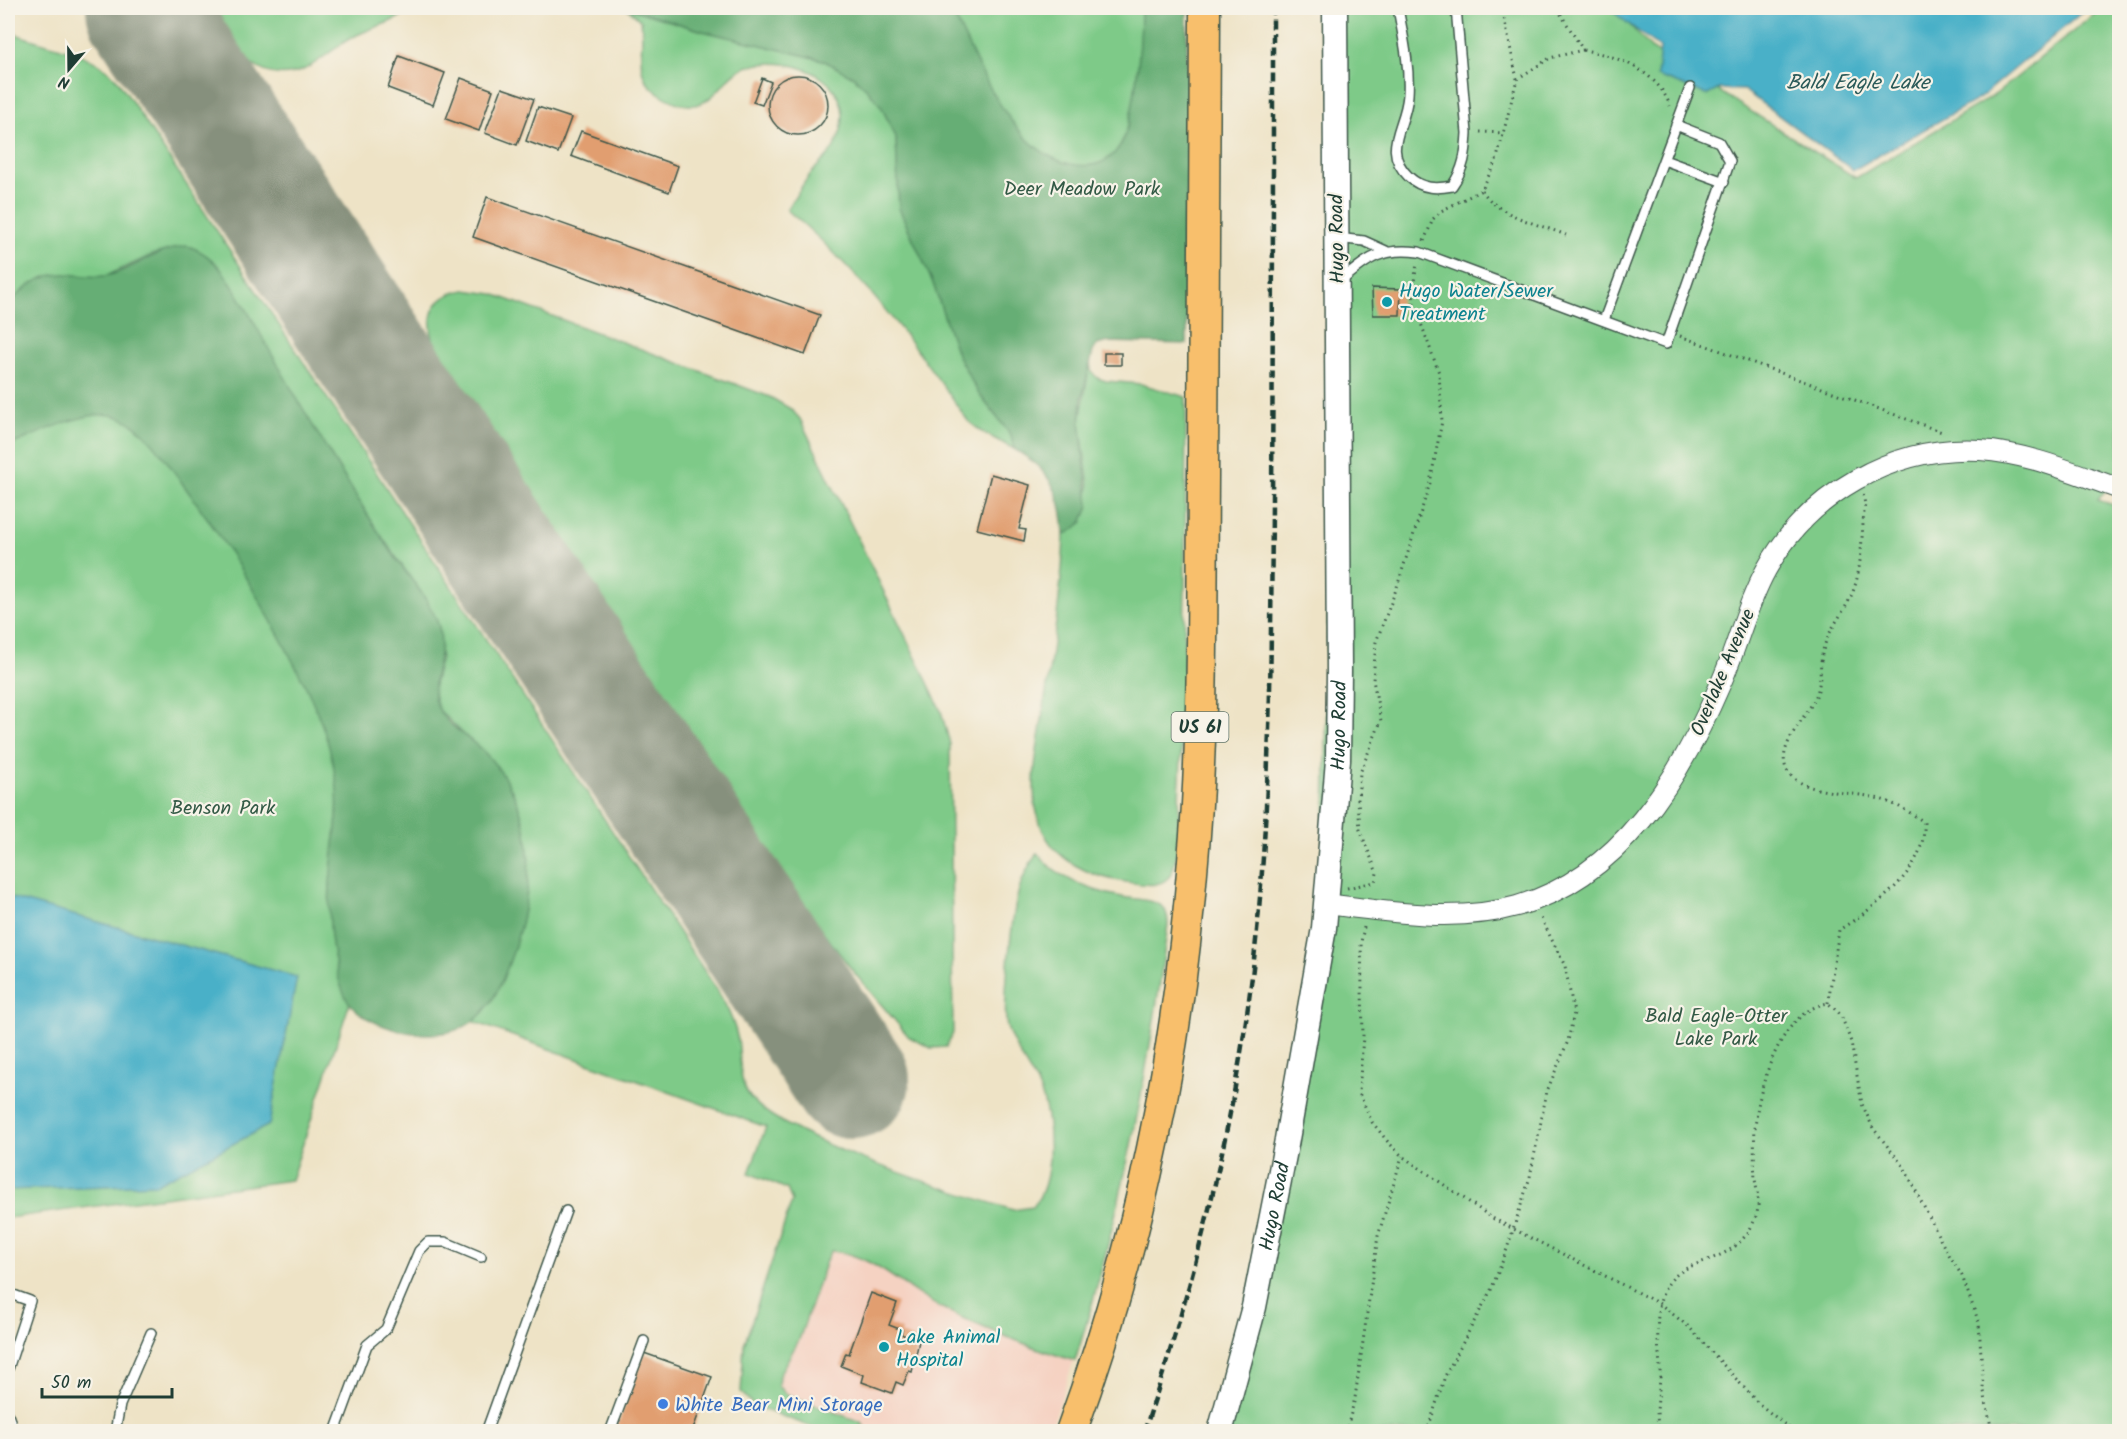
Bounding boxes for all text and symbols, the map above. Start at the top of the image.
north arrow [39,39,99,99]
water label: Bald Eagle Lake [1786,67,1932,100]
text: N [55,68,73,95]
park label: Deer Meadow Park [1004,174,1161,206]
street label: Hugo Road [1321,193,1355,284]
place label: Hugo Water/Sewer Treatment [1399,276,1554,331]
marker: Hugo Water/Sewer Treatment [1380,295,1394,309]
street label: Overlake Avenue [1683,604,1765,742]
street label: Hugo Road [1323,680,1357,772]
road number: US 61 [1172,712,1228,742]
park label: Benson Park [171,793,276,825]
park label: Bald Eagle-Otter Lake Park [1645,1001,1788,1056]
street label: Hugo Road [1251,1159,1300,1254]
place label: Lake Animal Hospital [896,1322,1001,1377]
marker: Lake Animal Hospital [877,1340,891,1354]
scale bar [42,1361,172,1399]
text: 50 m [51,1369,91,1398]
place label: White Bear Mini Storage [675,1390,883,1422]
marker: White Bear Mini Storage [656,1397,670,1411]

